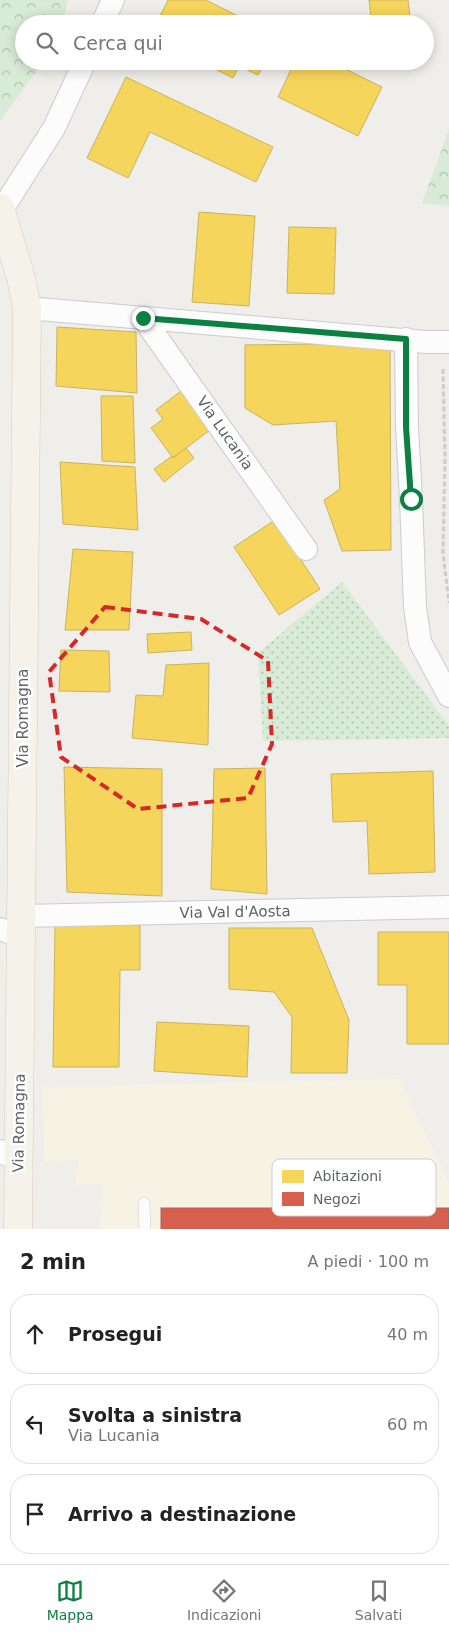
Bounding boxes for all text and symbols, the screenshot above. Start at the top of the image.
search box [15,15,434,70]
icon: search [33,29,61,57]
text: Cerca qui [73,32,163,54]
route end [132,307,155,330]
street label: Via Lucania [193,393,257,473]
route start [400,488,423,511]
street label: Via Romagna [14,668,32,768]
street label: Via Val d'Aosta [179,902,291,922]
street label: Via Romagna [9,1073,29,1173]
legend [272,1159,436,1216]
text: Abitazioni [313,1168,382,1184]
text: Negozi [313,1191,361,1207]
text: 2 min [20,1250,86,1274]
text: A piedi · 100 m [307,1252,429,1271]
icon: ahead [21,1320,49,1348]
text: Prosegui [68,1323,162,1345]
text: 40 m [387,1325,428,1344]
text: Svolta a sinistra [68,1404,242,1426]
icon: left [21,1410,49,1438]
text: 60 m [387,1415,428,1434]
text: Via Lucania [68,1426,160,1445]
icon: arrive [21,1500,49,1528]
text: Arrivo a destinazione [68,1503,296,1525]
tab: Mappa [47,1577,94,1623]
tab: Indicazioni [187,1577,262,1623]
tab: Salvati [355,1577,402,1623]

